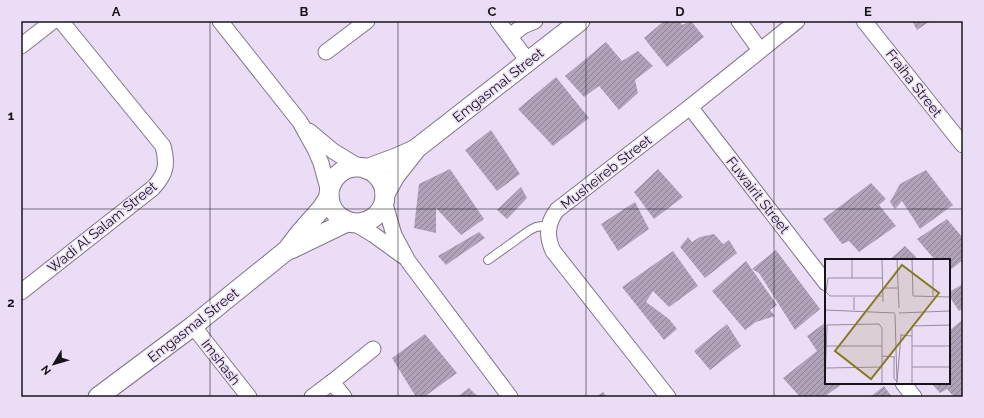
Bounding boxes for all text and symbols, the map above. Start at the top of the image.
text: A [112,4,121,19]
text: B [300,4,309,19]
text: C [488,4,497,19]
text: D [675,4,685,19]
text: E [864,4,872,19]
street label: Emgasmal Street [449,44,547,125]
street label: Fraiha Street [883,46,946,120]
text: 1 [8,108,15,123]
street label: Musheireb Street [557,131,655,212]
street label: Fuwairit Street [723,153,793,237]
street label: Wadi Al Salam Street [44,178,160,276]
inset map [825,259,950,384]
street label: Emgasmal Street [144,284,242,365]
text: 2 [7,295,15,310]
street label: Imshash [198,336,244,388]
north arrow [34,344,74,384]
text: N [39,363,54,377]

